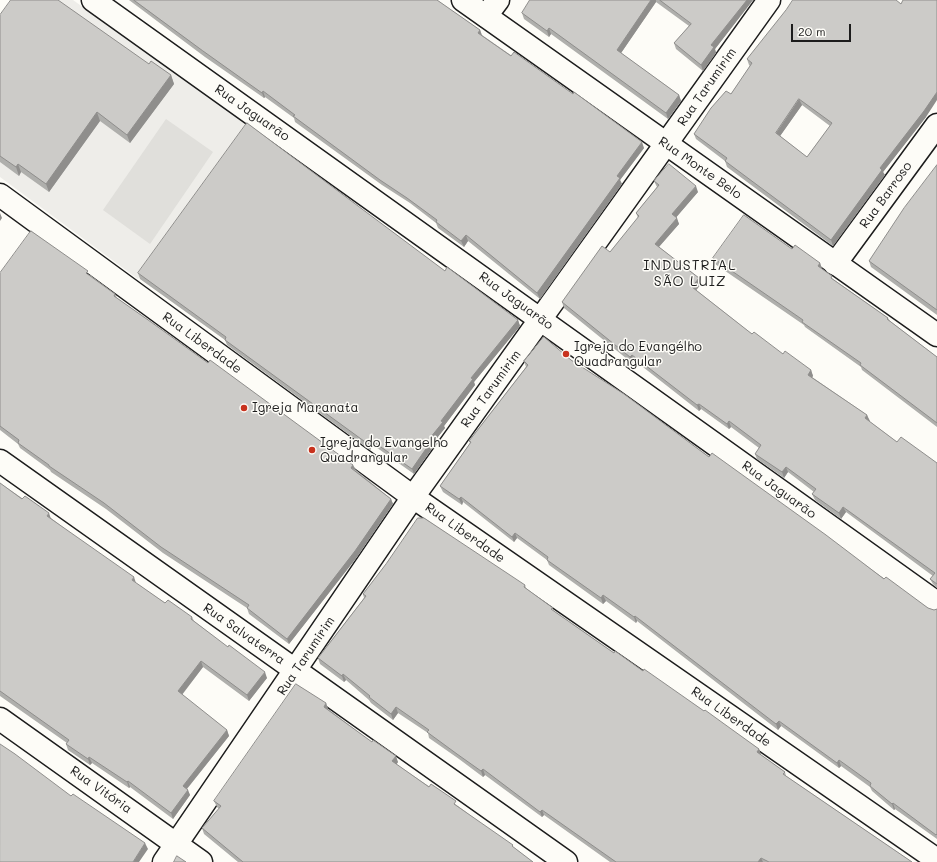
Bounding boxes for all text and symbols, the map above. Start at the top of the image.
scale bar [793,16,853,42]
text: 20 m [798,23,826,39]
street label: Rua Tarumirim [674,45,740,129]
street label: Rua Jaguarão [211,81,293,145]
street label: Rua Monte Belo [655,134,745,202]
street label: Rua Barroso [857,159,915,231]
district label: INDUSTRIAL SÃO LUIZ [643,258,737,290]
street label: Rua Jaguarão [476,269,556,333]
street label: Rua Liberdade [159,309,245,377]
place label: Igreja do Evangélho Quadrangular [574,339,702,370]
street label: Rua Tarumirim [458,347,524,431]
marker: Igreja do Evangélho Quadrangular [561,349,571,359]
place label: Igreja Maranata [252,400,359,416]
marker: Igreja Maranata [239,403,249,413]
place label: Igreja do Evangelho Quadrangular [320,435,448,466]
marker: Igreja do Evangelho Quadrangular [307,445,317,455]
street label: Rua Jaguarão [739,458,819,522]
street label: Rua Liberdade [422,500,508,566]
street label: Rua Salvaterra [200,600,288,668]
street label: Rua Tarumirim [274,614,338,698]
street label: Rua Liberdade [688,684,774,750]
street label: Rua Vitória [67,763,135,817]

